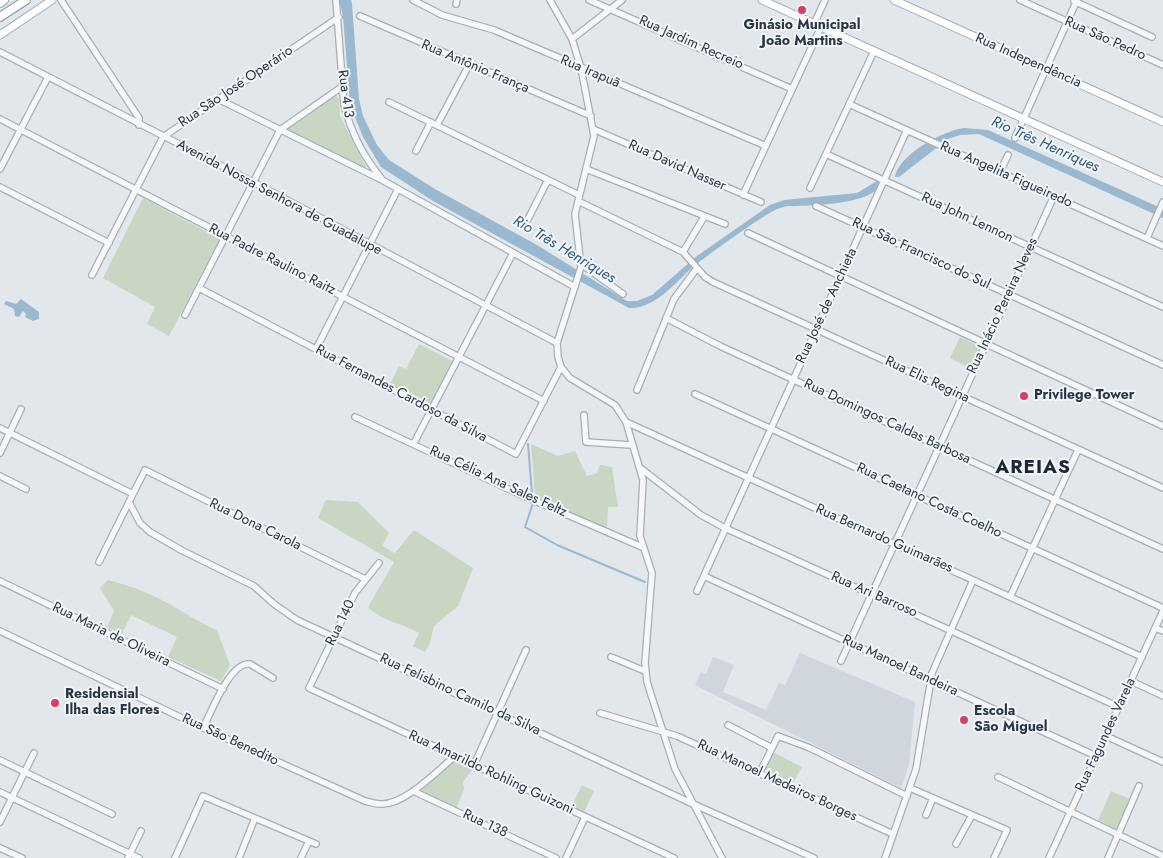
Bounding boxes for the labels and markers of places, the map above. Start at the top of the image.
marker: Ginásio Municipal João Martins [796,4,808,16]
place label: Ginásio Municipal João Martins [744,18,860,50]
place label: Privilege Tower [1034,388,1135,404]
marker: Privilege Tower [1018,390,1030,402]
place label: Residensial Ilha das Flores [65,687,159,720]
marker: Residensial Ilha das Flores [49,697,61,709]
place label: Escola São Miguel [974,704,1048,736]
marker: Escola São Miguel [958,714,970,726]

